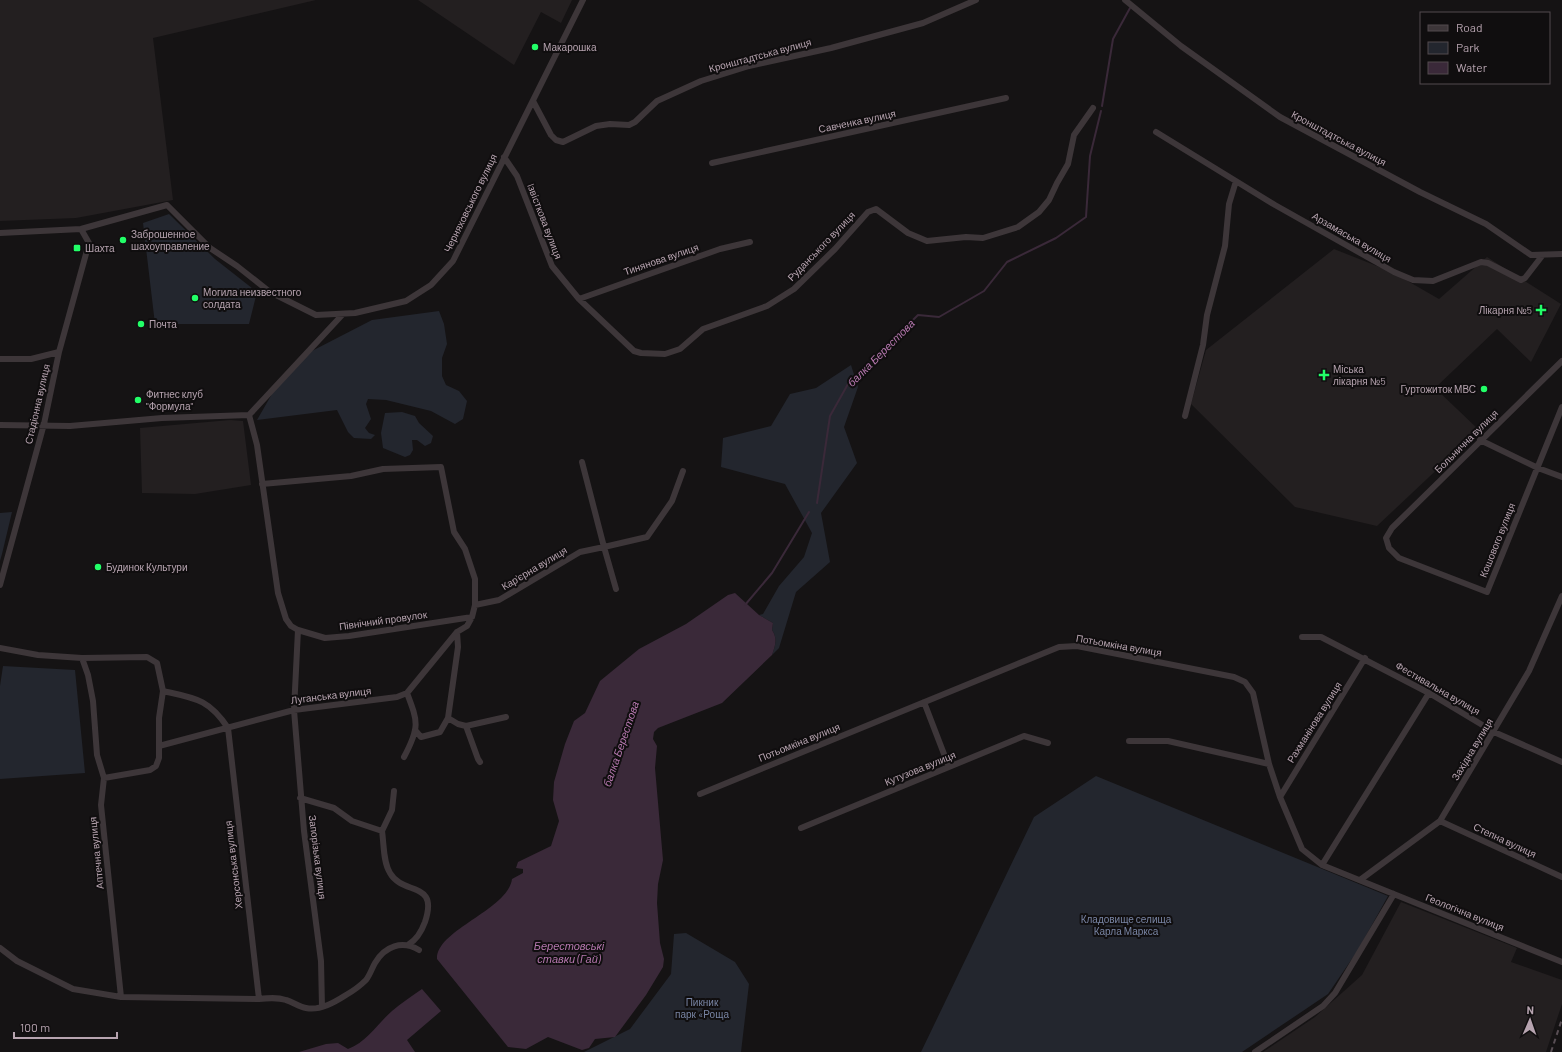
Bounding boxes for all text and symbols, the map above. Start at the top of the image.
legend [1420,12,1550,84]
text: Road [1456,20,1483,34]
street label: Кронштадтська вулиця [707,36,813,74]
text: Park [1456,40,1480,54]
place label: Макарошка [543,41,597,53]
marker: Макарошка [530,42,540,52]
text: Water [1456,60,1488,74]
street label: Савченка вулиця [817,107,897,135]
street label: Кронштадтська вулиця [1290,108,1388,168]
street label: Черняховського вулиця [441,152,499,254]
street label: Iзвiсткова вулиця [525,182,565,260]
street label: Руданського вулиця [785,209,857,283]
street label: Арзамаська вулиця [1310,209,1394,265]
place label: Заброшенное шахоуправление [131,228,210,252]
marker: Заброшенное шахоуправление [118,235,128,245]
street label: Тинянова вулиця [622,241,700,277]
place label: Шахта [85,242,115,254]
marker: Шахта [72,243,82,253]
place label: Могила неизвестного солдата [203,286,302,310]
marker: Могила неизвестного солдата [190,293,200,303]
place label: Лікарня №5 [1479,304,1532,316]
marker: Лікарня №5 [1535,304,1547,316]
water label: балка Берестова [844,316,917,389]
place label: Почта [149,318,177,330]
marker: Почта [136,319,146,329]
street label: Стадіонна вулиця [22,363,52,445]
place label: Міська лікарня №5 [1333,363,1386,387]
marker: Міська лікарня №5 [1318,369,1330,381]
place label: Гуртожиток МВС [1401,383,1476,395]
marker: Гуртожиток МВС [1479,384,1489,394]
place label: Фитнес клуб "Формула" [146,388,203,412]
marker: Фитнес клуб "Формула" [133,395,143,405]
street label: Больнична вулиця [1432,407,1500,475]
street label: Кошового вулиця [1477,501,1517,579]
street label: Кар'єрна вулиця [499,544,569,592]
place label: Будинок Культури [106,561,188,573]
marker: Будинок Культури [93,562,103,572]
street label: Північний провулок [338,608,428,632]
street label: Потьомкіна вулиця [1075,632,1163,658]
street label: Фестивальна вулиця [1394,659,1482,717]
street label: Рахманінова вулиця [1284,679,1344,765]
street label: Луганська вулиця [290,684,372,706]
water label: балка Берестова [600,699,641,788]
street label: Західна вулиця [1449,716,1495,782]
street label: Потьомкіна вулиця [756,720,842,764]
street label: Кутузова вулиця [883,748,957,788]
street label: Запорізька вулиця [307,814,329,900]
street label: Аптечна вулиця [86,816,106,890]
street label: Херсонська вулиця [222,820,244,910]
street label: Степна вулиця [1472,820,1538,860]
street label: Геологічна вулиця [1424,891,1506,933]
park label: Кладовище селища Карла Маркса [1081,913,1172,937]
water label: Берестовські ставки (Гай) [534,939,605,965]
park label: Пикник парк «Роща [675,996,729,1020]
north arrow [1510,1000,1550,1040]
text: N [1526,1003,1534,1016]
scale bar [14,1014,117,1040]
text: 100 m [20,1020,50,1034]

